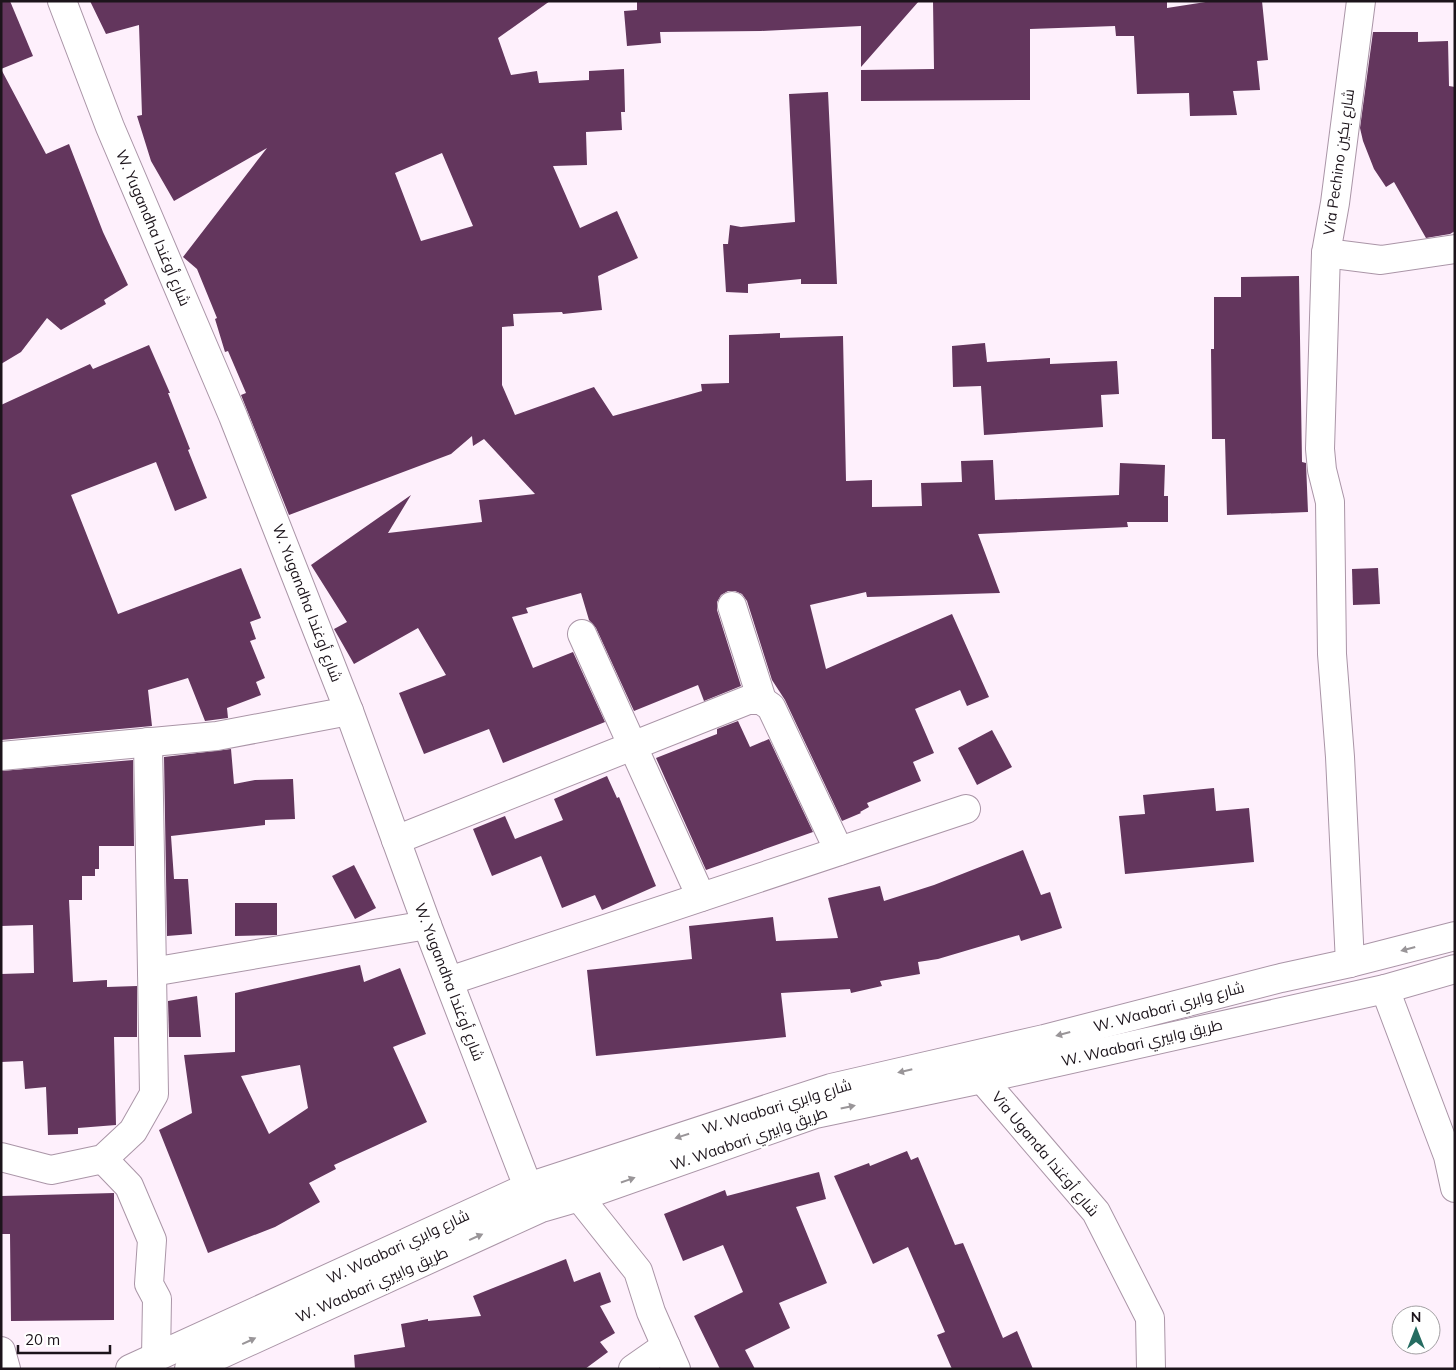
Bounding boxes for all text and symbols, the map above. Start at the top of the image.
street label: Via Pechino شارع بكين [1319,88,1360,236]
street label: W. Yugandha شارع أوغندا [110,147,195,310]
street label: W. Yugandha شارع أوغندا [267,521,346,685]
street label: W. Yugandha شارع أوغندا [409,900,488,1064]
one-way arrow [1400,945,1415,953]
street label: W. Waabari شارع وابري [1091,977,1247,1039]
street label: W. Waabari طريق وابيري [1059,1015,1225,1073]
one-way arrow [1056,1031,1071,1039]
one-way arrow [897,1067,912,1075]
street label: W. Waabari شارع وابري [700,1075,855,1141]
street label: Via Uganda شارع أوغندا [986,1087,1103,1221]
street label: W. Waabari طريق وابيري [668,1103,831,1177]
one-way arrow [841,1103,856,1111]
one-way arrow [674,1133,689,1141]
one-way arrow [621,1176,636,1184]
street label: W. Waabari شارع وابري [323,1205,473,1291]
one-way arrow [469,1233,483,1241]
street label: W. Waabari طريق وابيري [293,1242,452,1329]
north arrow [1391,1305,1441,1355]
text: N [1411,1308,1421,1326]
scale bar [18,1322,110,1354]
text: 20 m [25,1330,60,1349]
one-way arrow [242,1337,256,1345]

